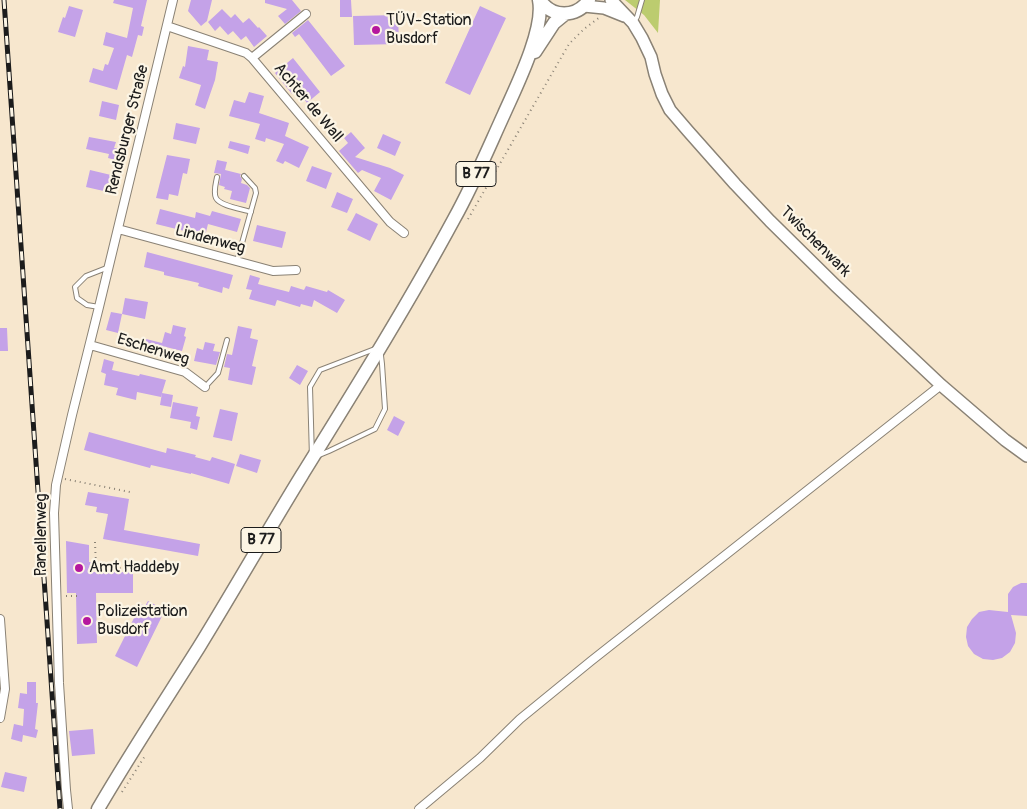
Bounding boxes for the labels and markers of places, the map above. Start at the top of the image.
place label: TÜV-Station Busdorf [386,11,472,49]
marker: TÜV-Station Busdorf [370,24,382,36]
place label: Amt Haddeby [89,558,179,578]
marker: Amt Haddeby [73,562,85,574]
place label: Polizeistation Busdorf [97,602,187,640]
marker: Polizeistation Busdorf [81,615,93,627]

